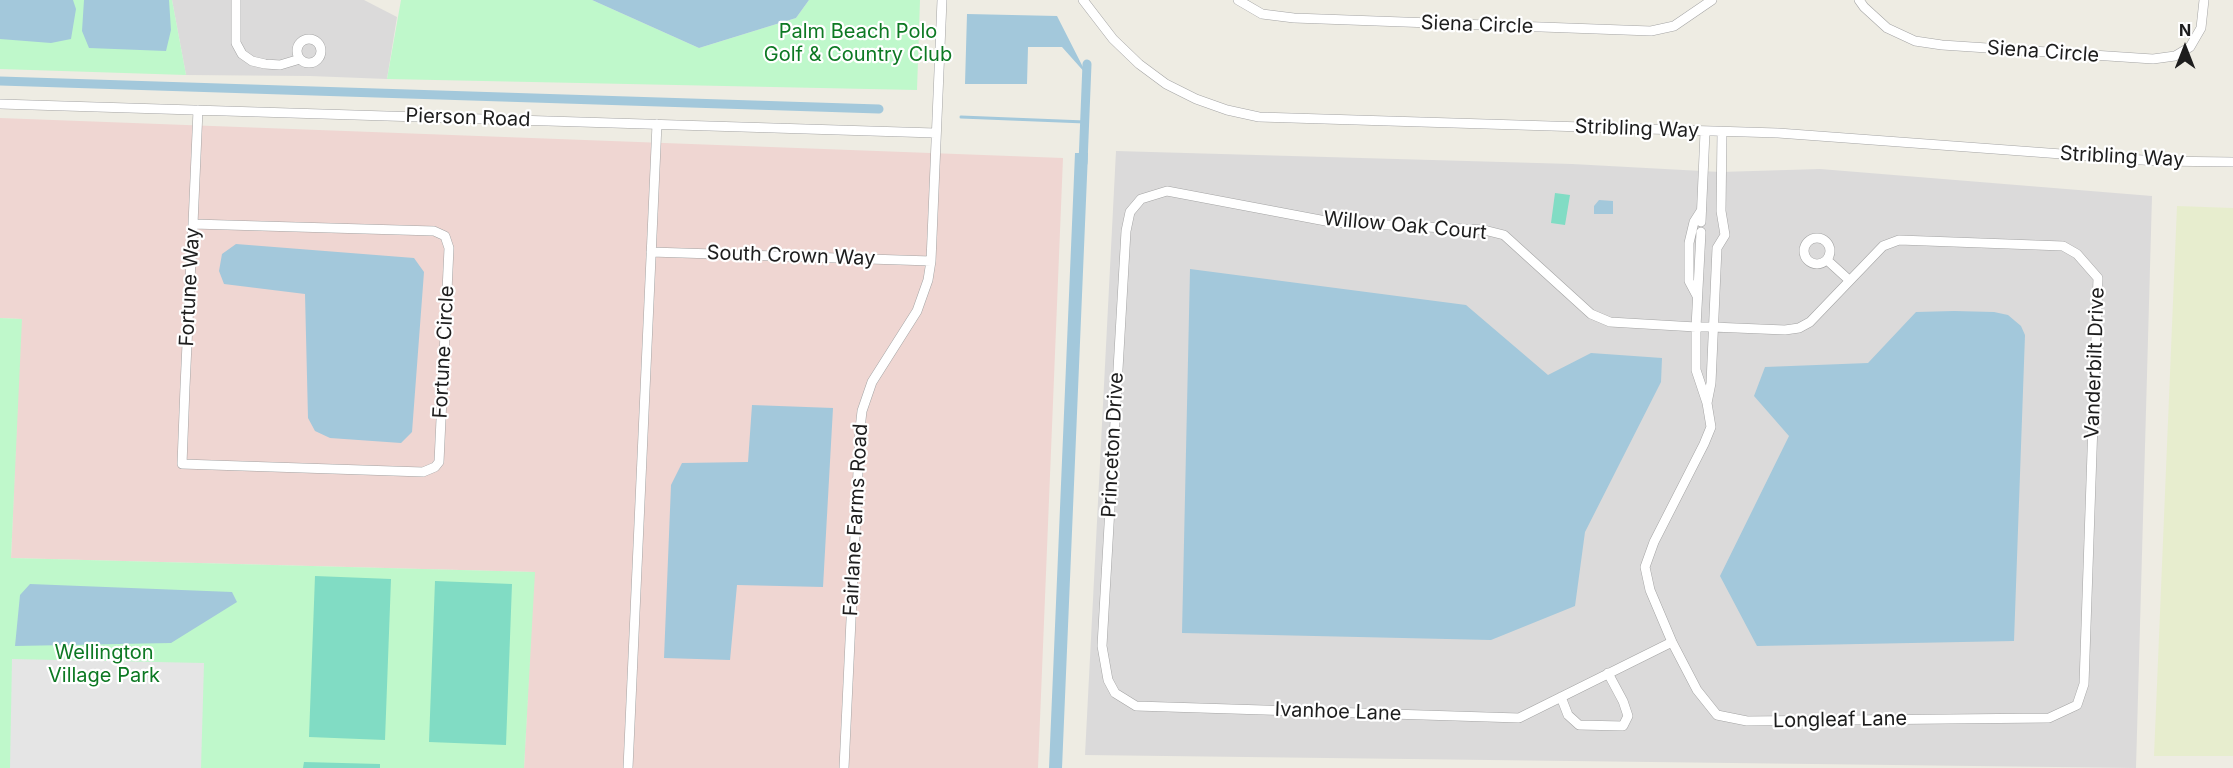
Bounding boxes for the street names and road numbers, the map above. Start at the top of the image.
street label: Siena Circle [1420,11,1534,39]
street label: Siena Circle [1986,36,2100,68]
street label: Pierson Road [405,104,531,132]
street label: Stribling Way [1574,115,1700,143]
street label: Stribling Way [2059,142,2185,172]
street label: Willow Oak Court [1322,207,1488,245]
street label: Fortune Way [175,227,205,347]
street label: South Crown Way [706,241,876,271]
street label: Fortune Circle [429,285,459,419]
street label: Vanderbilt Drive [2080,287,2110,439]
street label: Princeton Drive [1097,372,1129,518]
street label: Fairlane Farms Road [839,423,873,617]
street label: Ivanhoe Lane [1274,698,1402,726]
street label: Longleaf Lane [1773,707,1907,733]

